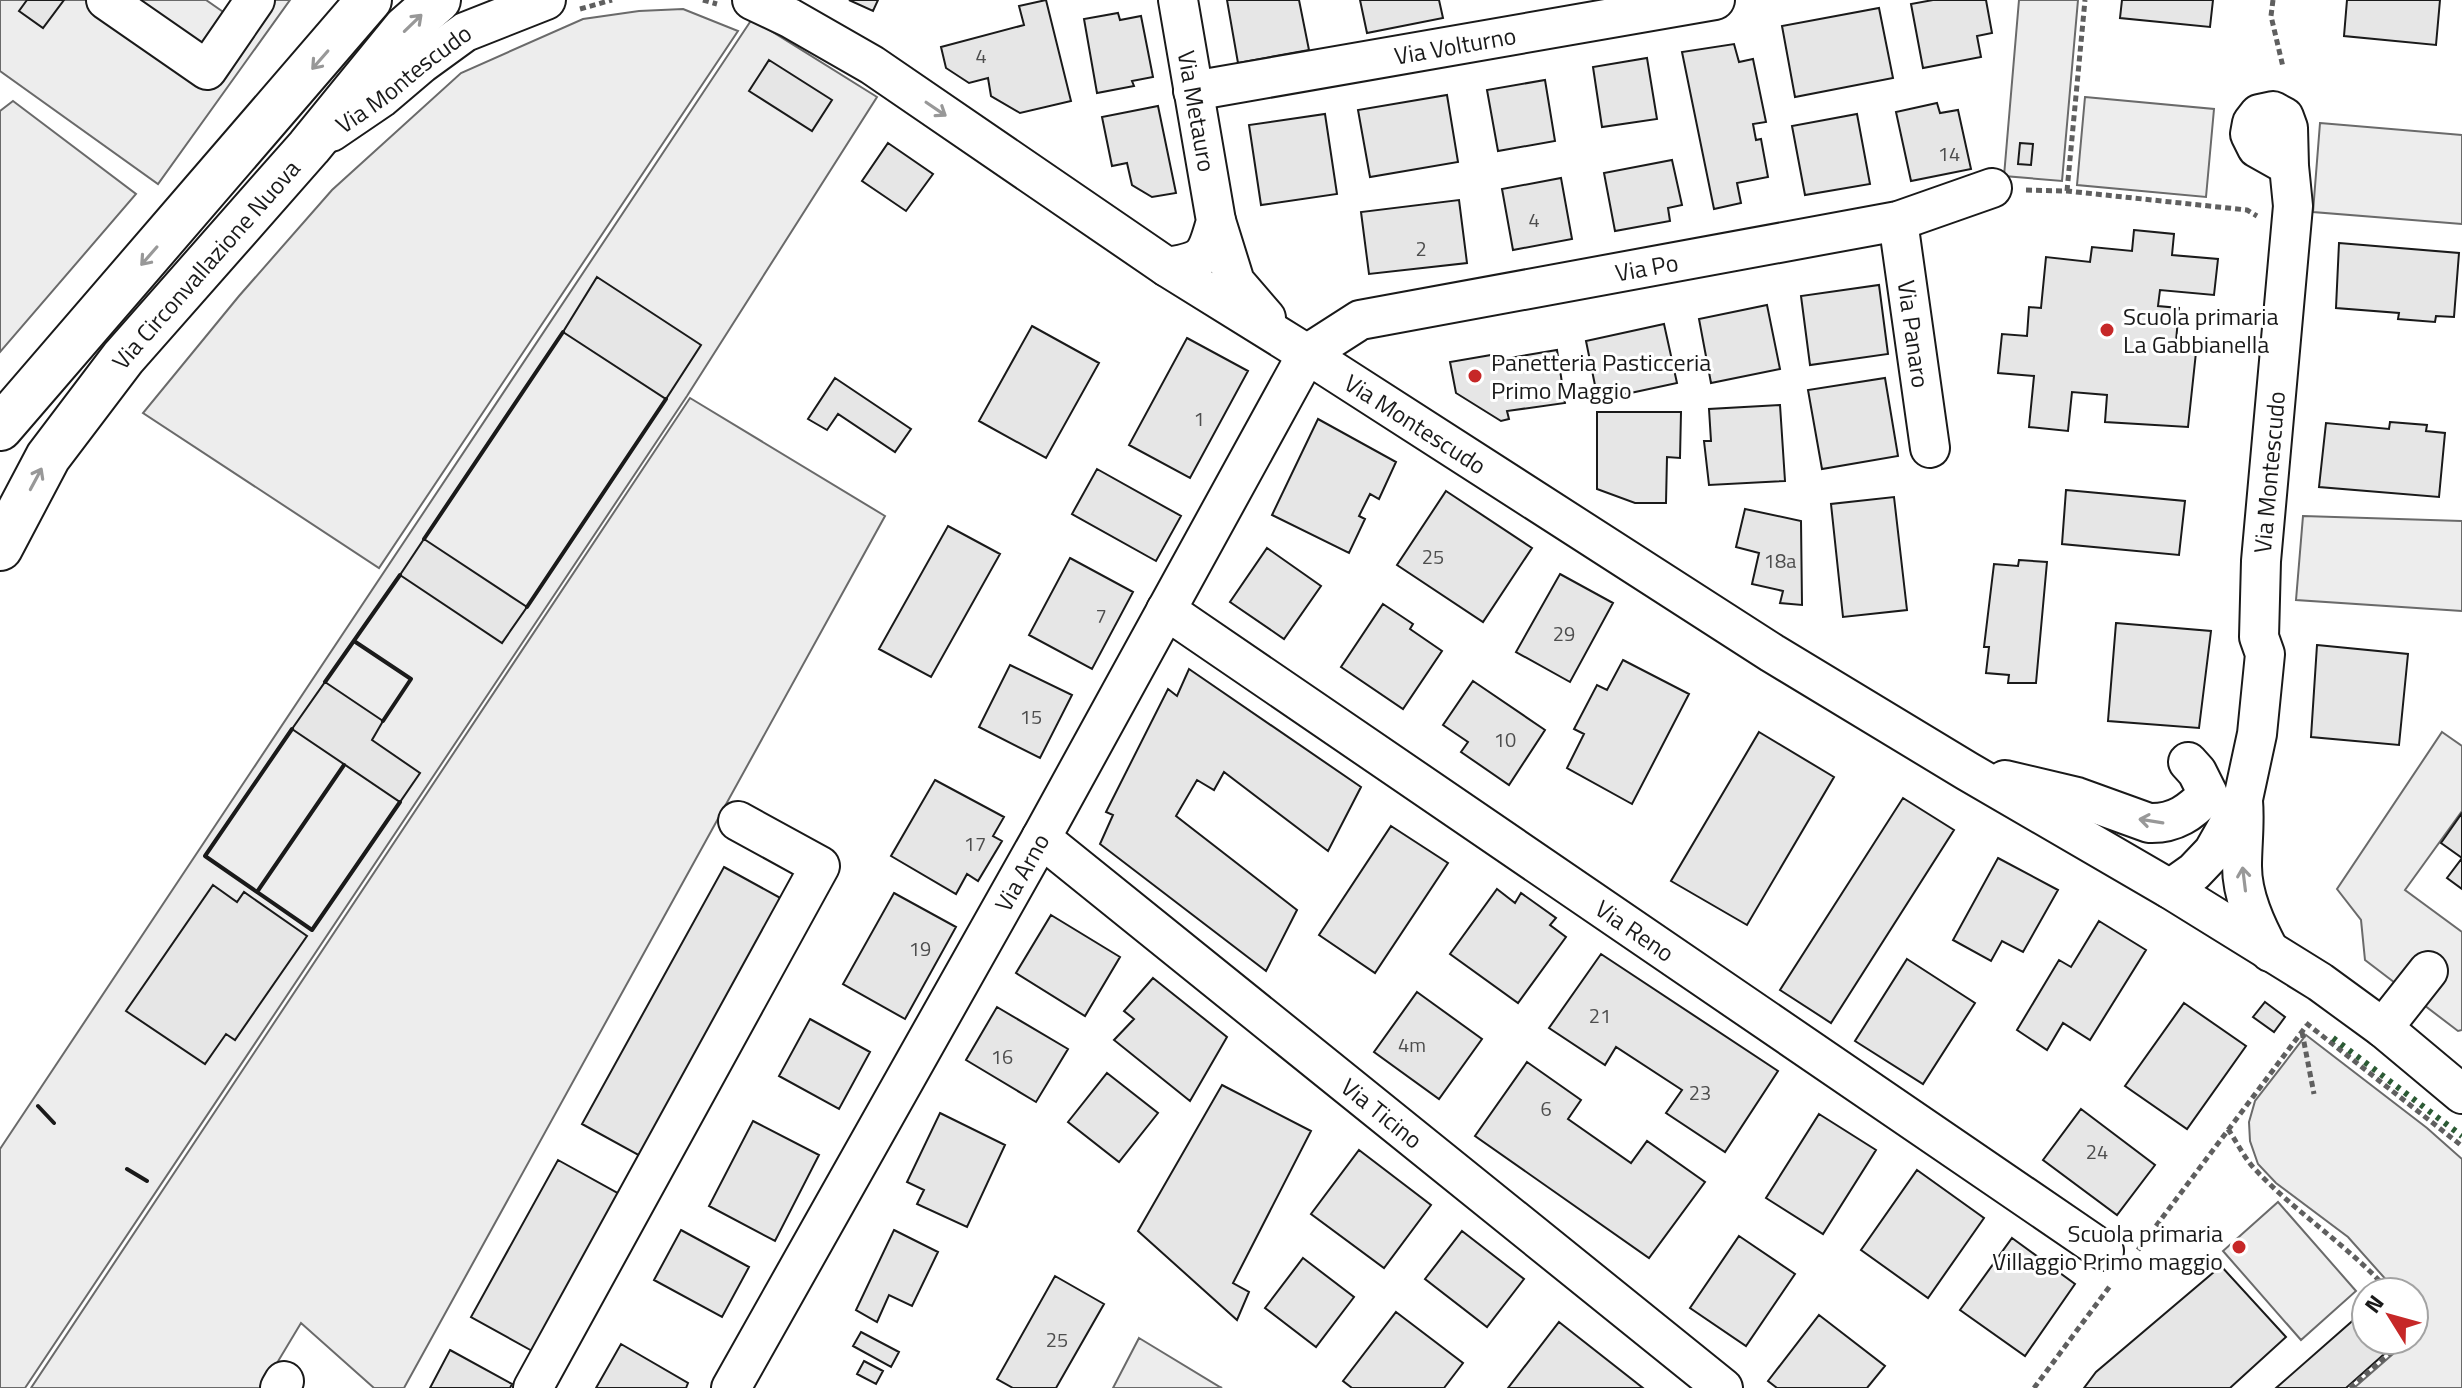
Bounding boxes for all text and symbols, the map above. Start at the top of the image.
one-way arrow [403,14,422,33]
street label: Via Montescudo [328,15,479,142]
street label: Via Volturno [1391,17,1519,74]
house number: 4 [975,40,987,71]
street label: Via Metauro [1169,48,1225,174]
one-way arrow [311,50,329,70]
one-way arrow [925,101,947,117]
house number: 14 [1938,138,1960,169]
street label: Via Circonvallazione Nuova [103,151,308,377]
house number: 4 [1528,204,1540,235]
house number: 2 [1415,233,1427,264]
street label: Via Po [1612,244,1681,291]
one-way arrow [140,246,158,266]
street label: Via Panaro [1889,278,1939,390]
place label: Scuola primaria La Gabbianella [2123,298,2279,362]
marker: Scuola primaria La Gabbianella [2098,321,2116,339]
place label: Panetteria Pasticceria Primo Maggio [1491,344,1711,408]
street label: Via Montescudo [1338,365,1494,483]
marker: Panetteria Pasticceria Primo Maggio [1466,367,1484,385]
street label: Via Montescudo [2244,390,2294,555]
house number: 1 [1193,403,1205,434]
one-way arrow [29,467,45,491]
house number: 25 [1422,541,1444,572]
house number: 18a [1764,545,1796,576]
house number: 7 [1095,600,1107,631]
house number: 29 [1553,618,1575,649]
house number: 15 [1020,701,1042,732]
house number: 10 [1494,724,1516,755]
one-way arrow [2138,812,2164,827]
street label: Via Arno [985,827,1058,918]
house number: 17 [964,828,986,859]
one-way arrow [2236,867,2251,892]
street label: Via Reno [1588,891,1682,970]
house number: 19 [909,933,931,964]
house number: 21 [1589,1000,1611,1031]
house number: 4m [1398,1029,1426,1060]
house number: 16 [991,1041,1013,1072]
street label: Via Ticino [1333,1069,1431,1157]
house number: 23 [1689,1077,1711,1108]
house number: 6 [1540,1093,1552,1124]
house number: 24 [2086,1136,2108,1167]
place label: Scuola primaria Villaggio Primo maggio [1992,1215,2223,1279]
marker: Scuola primaria Villaggio Primo maggio [2230,1238,2248,1256]
north arrow [2350,1276,2430,1356]
text: N [2356,1288,2392,1320]
house number: 25 [1046,1324,1068,1355]

